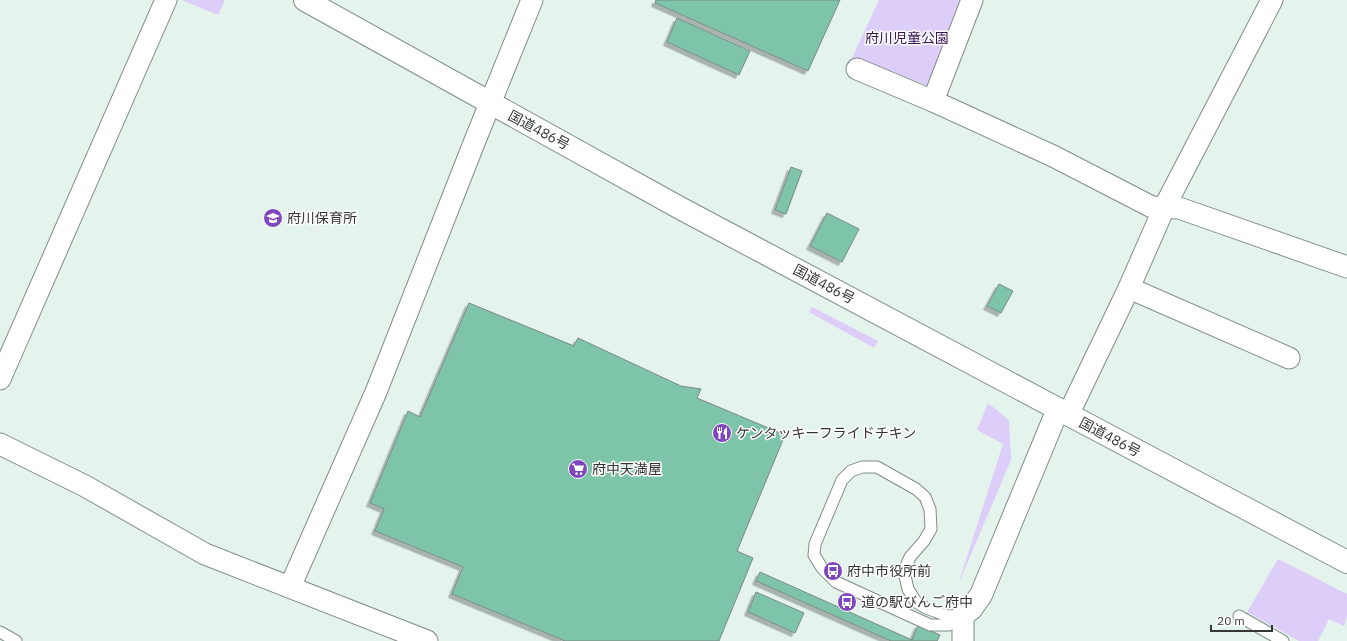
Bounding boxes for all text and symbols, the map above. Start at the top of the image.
park label: 府川児童公園 [865,29,949,47]
street label: 国道486号 [505,106,573,154]
school or university icon: 府川保育所 [262,207,284,229]
place label: 府川保育所 [287,209,357,227]
street label: 国道486号 [790,260,858,308]
street label: 国道486号 [1076,413,1144,461]
restaurant icon: ケンタッキーフライドチキン [711,422,733,444]
place label: ケンタッキーフライドチキン [736,424,916,442]
supermarket icon: 府中天満屋 [567,458,589,480]
place label: 府中天満屋 [592,460,662,478]
bus stop icon: 府中市役所前 [822,560,844,582]
place label: 府中市役所前 [847,562,931,580]
bus stop icon: 道の駅びんご府中 [836,591,858,613]
place label: 道の駅びんご府中 [861,593,973,611]
scale bar [1211,607,1272,633]
text: 20 m [1217,613,1245,628]

